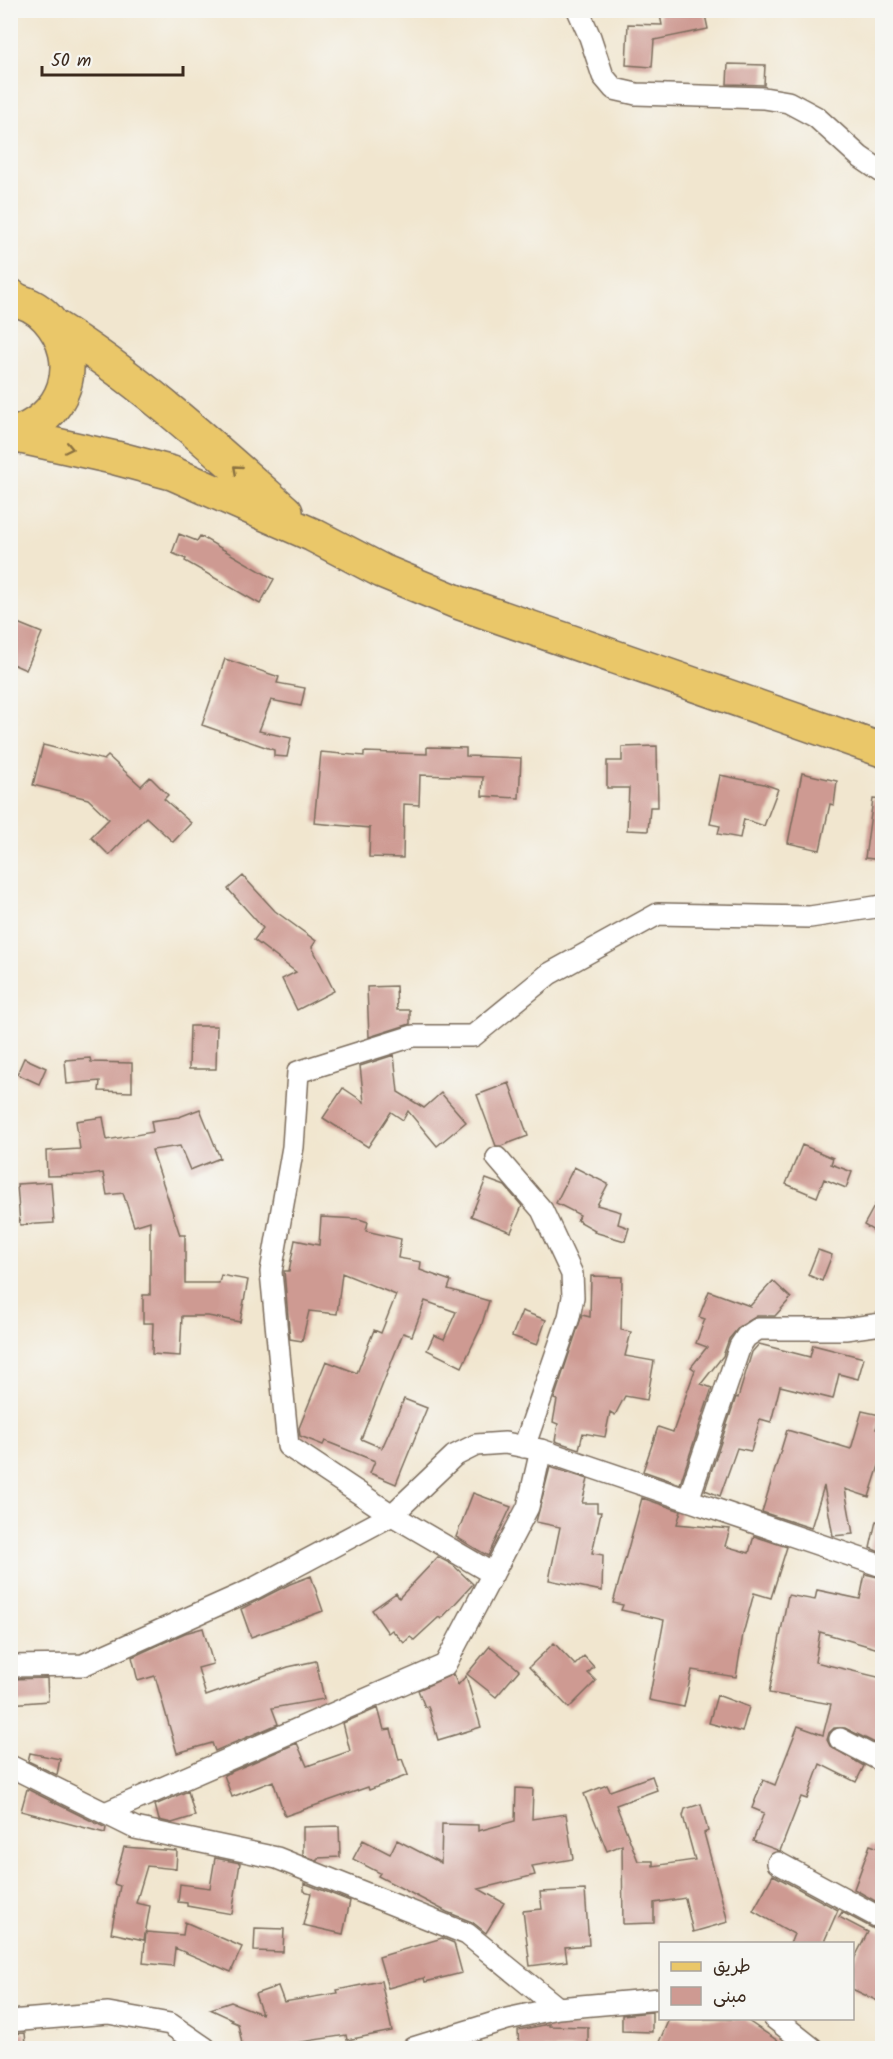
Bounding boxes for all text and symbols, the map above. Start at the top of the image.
scale bar [42,39,183,77]
text: 50 m [51,47,91,76]
one-way arrow [64,441,74,454]
one-way arrow [233,465,244,476]
legend [659,1942,854,2020]
text: طريق [713,1953,751,1982]
text: مبنى [713,1983,747,2012]

